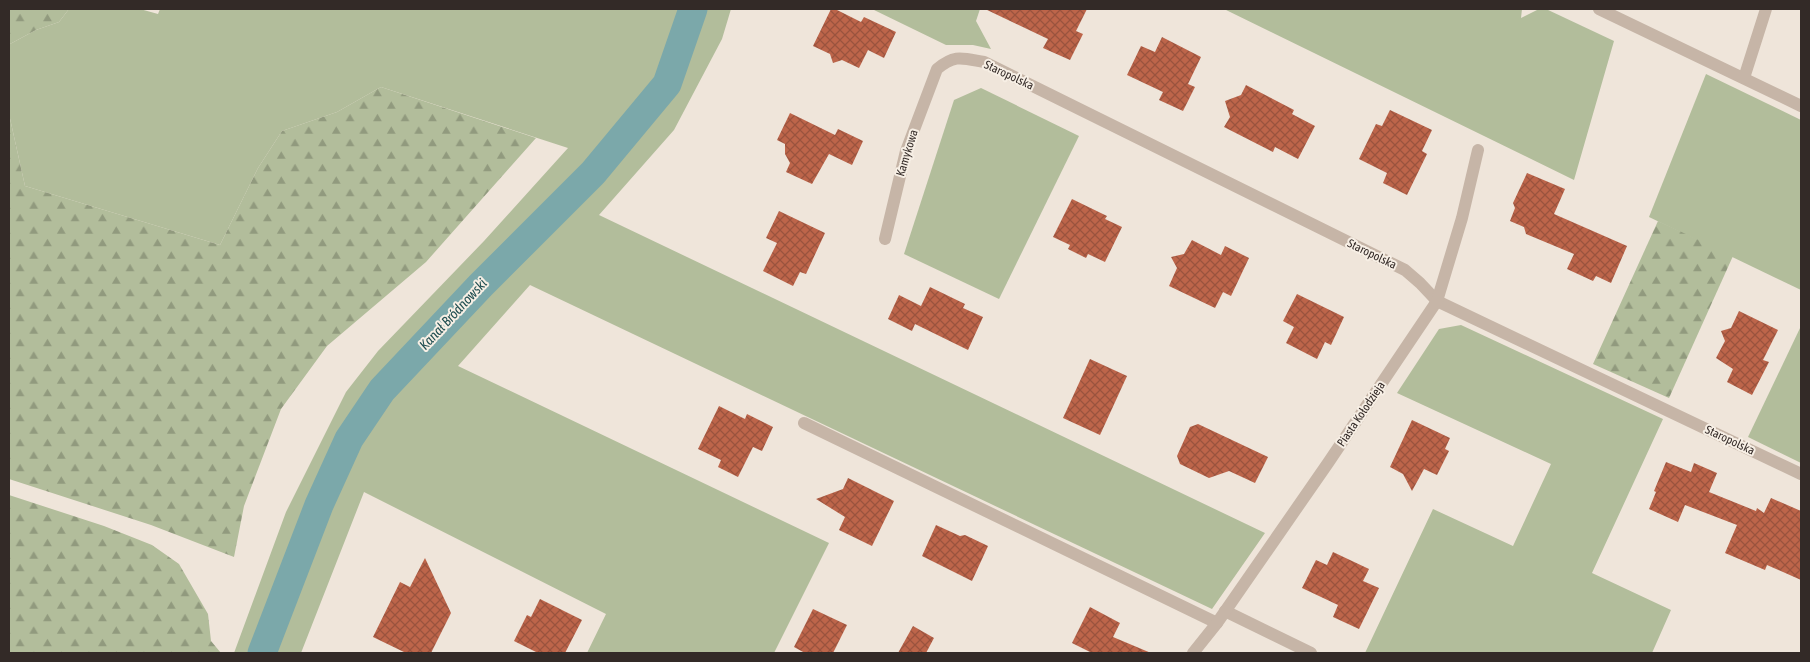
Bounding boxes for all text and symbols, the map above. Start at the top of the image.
street label: Staropolska [982,57,1036,93]
street label: Kamykowa [893,128,921,178]
street label: Staropolska [1345,236,1399,272]
water label: Kanał Bródnowski [416,275,490,353]
street label: Piasta Kołodzieja [1334,379,1388,449]
street label: Staropolska [1703,422,1757,458]

